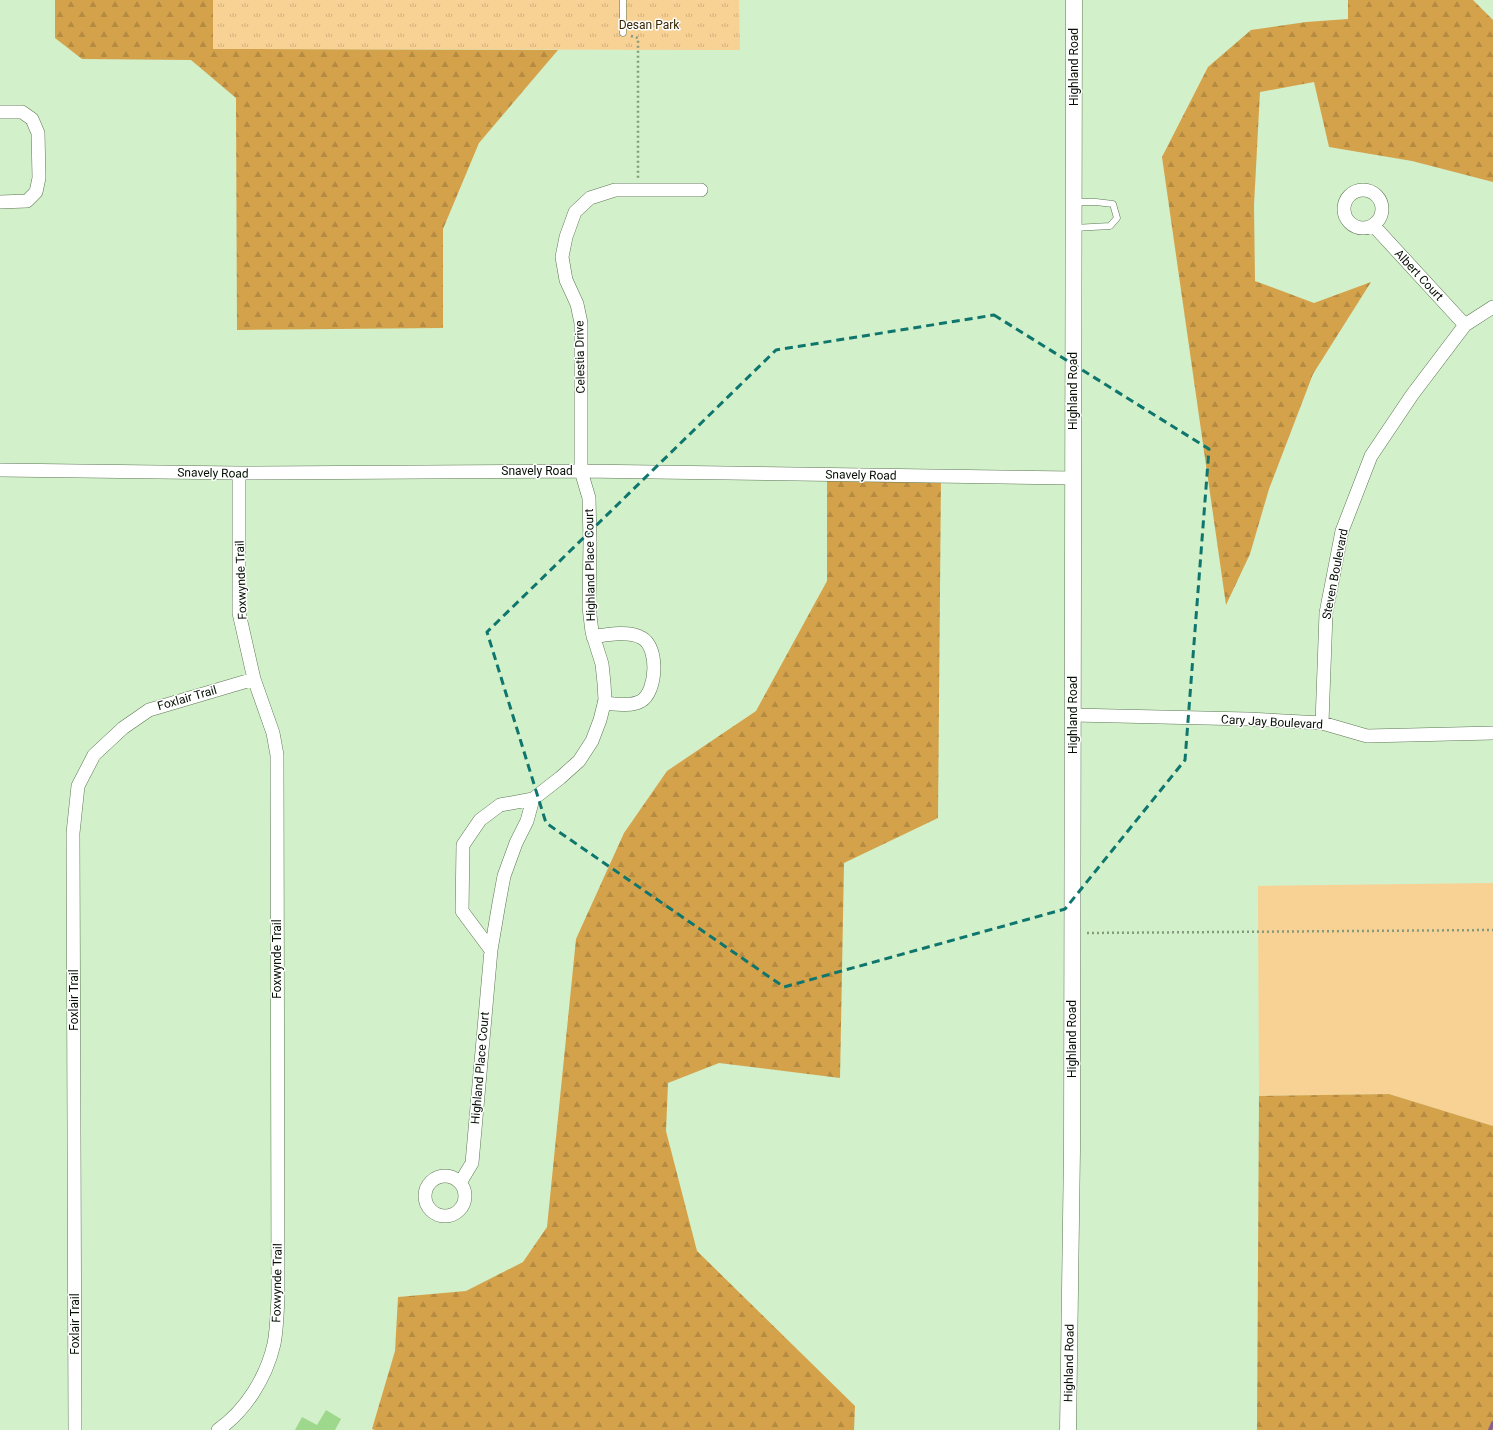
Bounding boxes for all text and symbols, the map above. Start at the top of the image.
park label: Desan Park [619,18,680,32]
street label: Highland Road [1067,28,1081,106]
street label: Albert Court [1392,247,1446,303]
street label: Celestia Drive [572,320,588,394]
street label: Highland Road [1066,352,1080,430]
street label: Snavely Road [501,464,573,478]
street label: Snavely Road [177,465,249,481]
street label: Snavely Road [825,467,897,483]
street label: Highland Place Court [582,508,598,622]
street label: Steven Boulevard [1319,527,1351,621]
street label: Foxwynde Trail [233,540,249,620]
street label: Highland Road [1066,676,1080,754]
street label: Foxlair Trail [156,683,218,713]
street label: Cary Jay Boulevard [1221,712,1323,732]
street label: Foxwynde Trail [270,919,284,999]
street label: Foxlair Trail [67,969,81,1031]
street label: Highland Road [1065,1000,1079,1078]
street label: Highland Place Court [468,1011,492,1125]
street label: Foxwynde Trail [269,1243,285,1323]
street label: Foxlair Trail [68,1293,82,1355]
street label: Highland Road [1061,1324,1077,1402]

